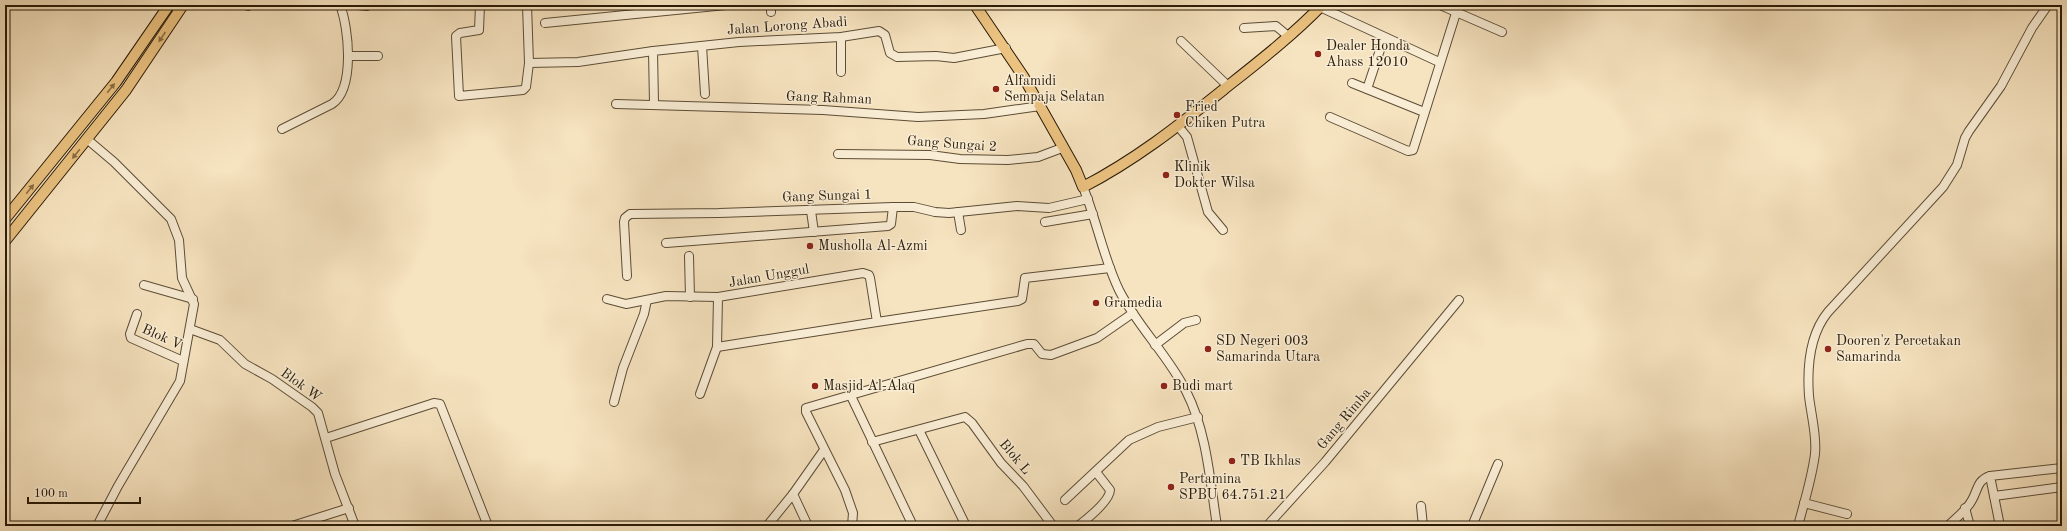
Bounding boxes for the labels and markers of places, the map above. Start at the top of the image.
place label: Dealer Honda Ahass 12010 [1326,39,1410,69]
marker: Dealer Honda Ahass 12010 [1313,49,1323,59]
place label: Alfamidi Sempaja Selatan [1004,74,1105,104]
marker: Alfamidi Sempaja Selatan [991,84,1001,94]
place label: Fried Chiken Putra [1185,100,1266,130]
marker: Fried Chiken Putra [1172,110,1182,120]
place label: Klinik Dokter Wilsa [1174,160,1255,190]
marker: Klinik Dokter Wilsa [1161,170,1171,180]
place label: Musholla Al-Azmi [818,239,928,253]
marker: Musholla Al-Azmi [805,241,815,251]
place label: Gramedia [1104,296,1162,310]
marker: Gramedia [1091,298,1101,308]
place label: SD Negeri 003 Samarinda Utara [1216,334,1320,364]
place label: Dooren'z Percetakan Samarinda [1836,334,1962,364]
marker: SD Negeri 003 Samarinda Utara [1203,344,1213,354]
marker: Dooren'z Percetakan Samarinda [1823,344,1833,354]
place label: Masjid Al-Alaq [823,379,915,393]
place label: Budi mart [1172,379,1233,393]
marker: Masjid Al-Alaq [810,381,820,391]
marker: Budi mart [1159,381,1169,391]
place label: TB Ikhlas [1240,454,1301,468]
marker: TB Ikhlas [1227,456,1237,466]
place label: Pertamina SPBU 64.751.21 [1179,472,1286,502]
marker: Pertamina SPBU 64.751.21 [1166,482,1176,492]

